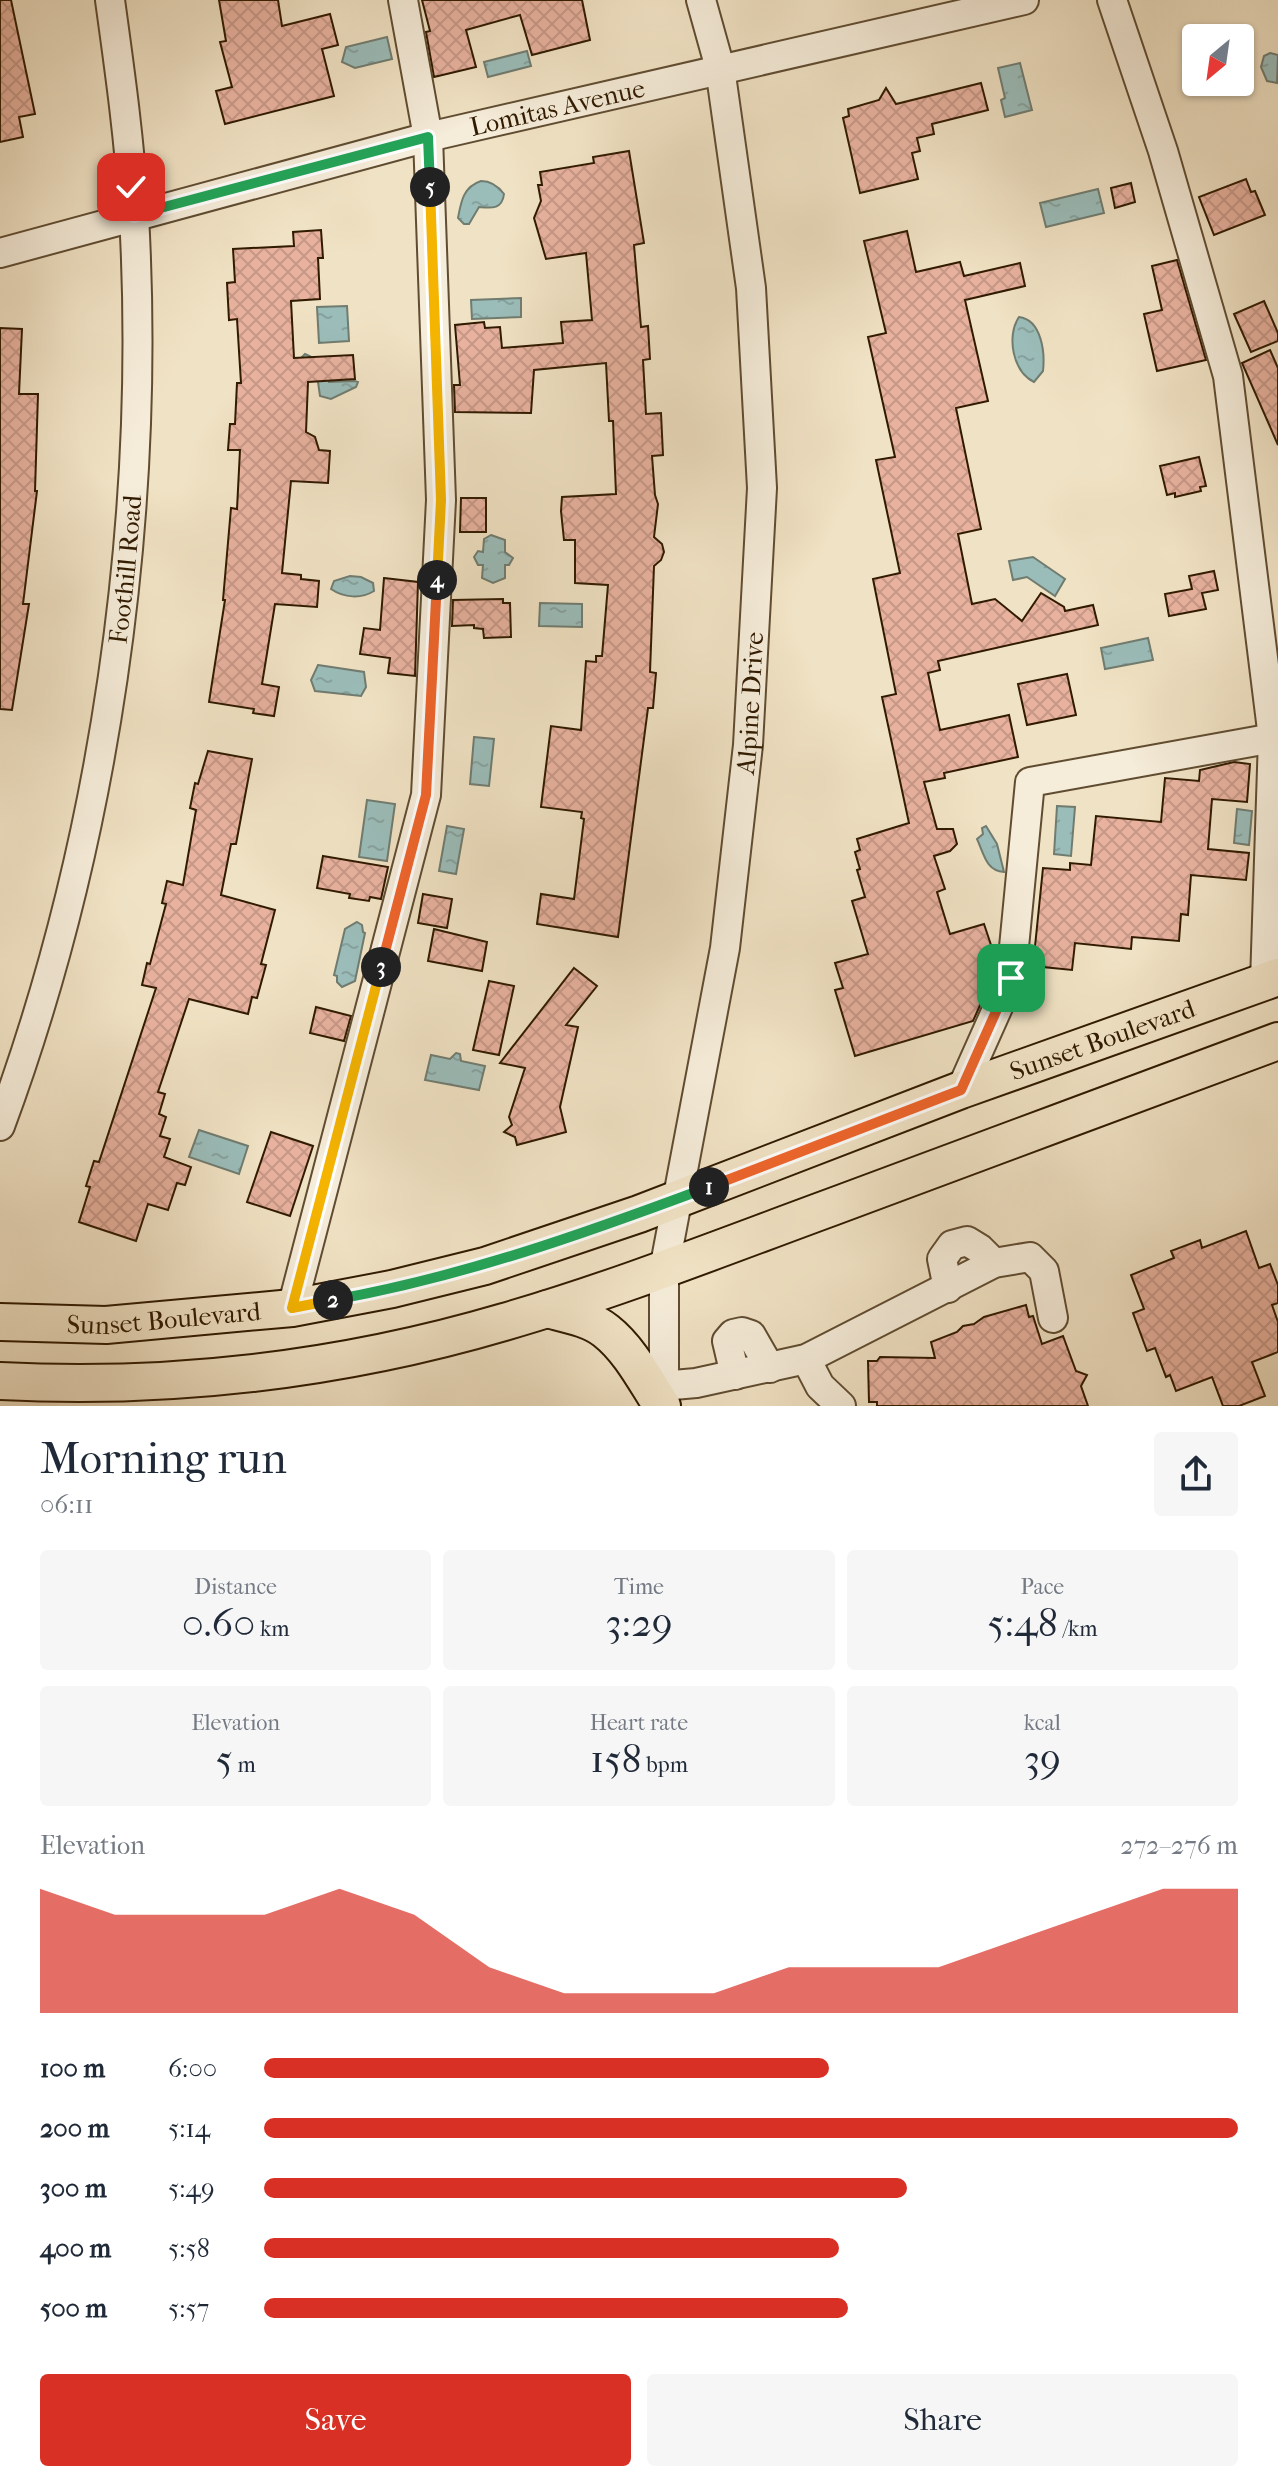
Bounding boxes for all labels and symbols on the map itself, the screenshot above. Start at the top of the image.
north arrow [1182,24,1254,96]
street label: Lomitas Avenue [467,73,648,143]
pin [97,153,165,221]
pin: 5 [410,167,450,207]
street label: Foothill Road [103,493,148,646]
pin: 4 [417,560,457,600]
street label: Alpine Drive [730,631,770,777]
pin [977,944,1045,1012]
pin: 3 [361,947,401,987]
street label: Sunset Boulevard [1006,993,1200,1087]
pin: 1 [689,1167,729,1207]
pin: 2 [313,1280,353,1320]
street label: Sunset Boulevard [66,1296,263,1341]

